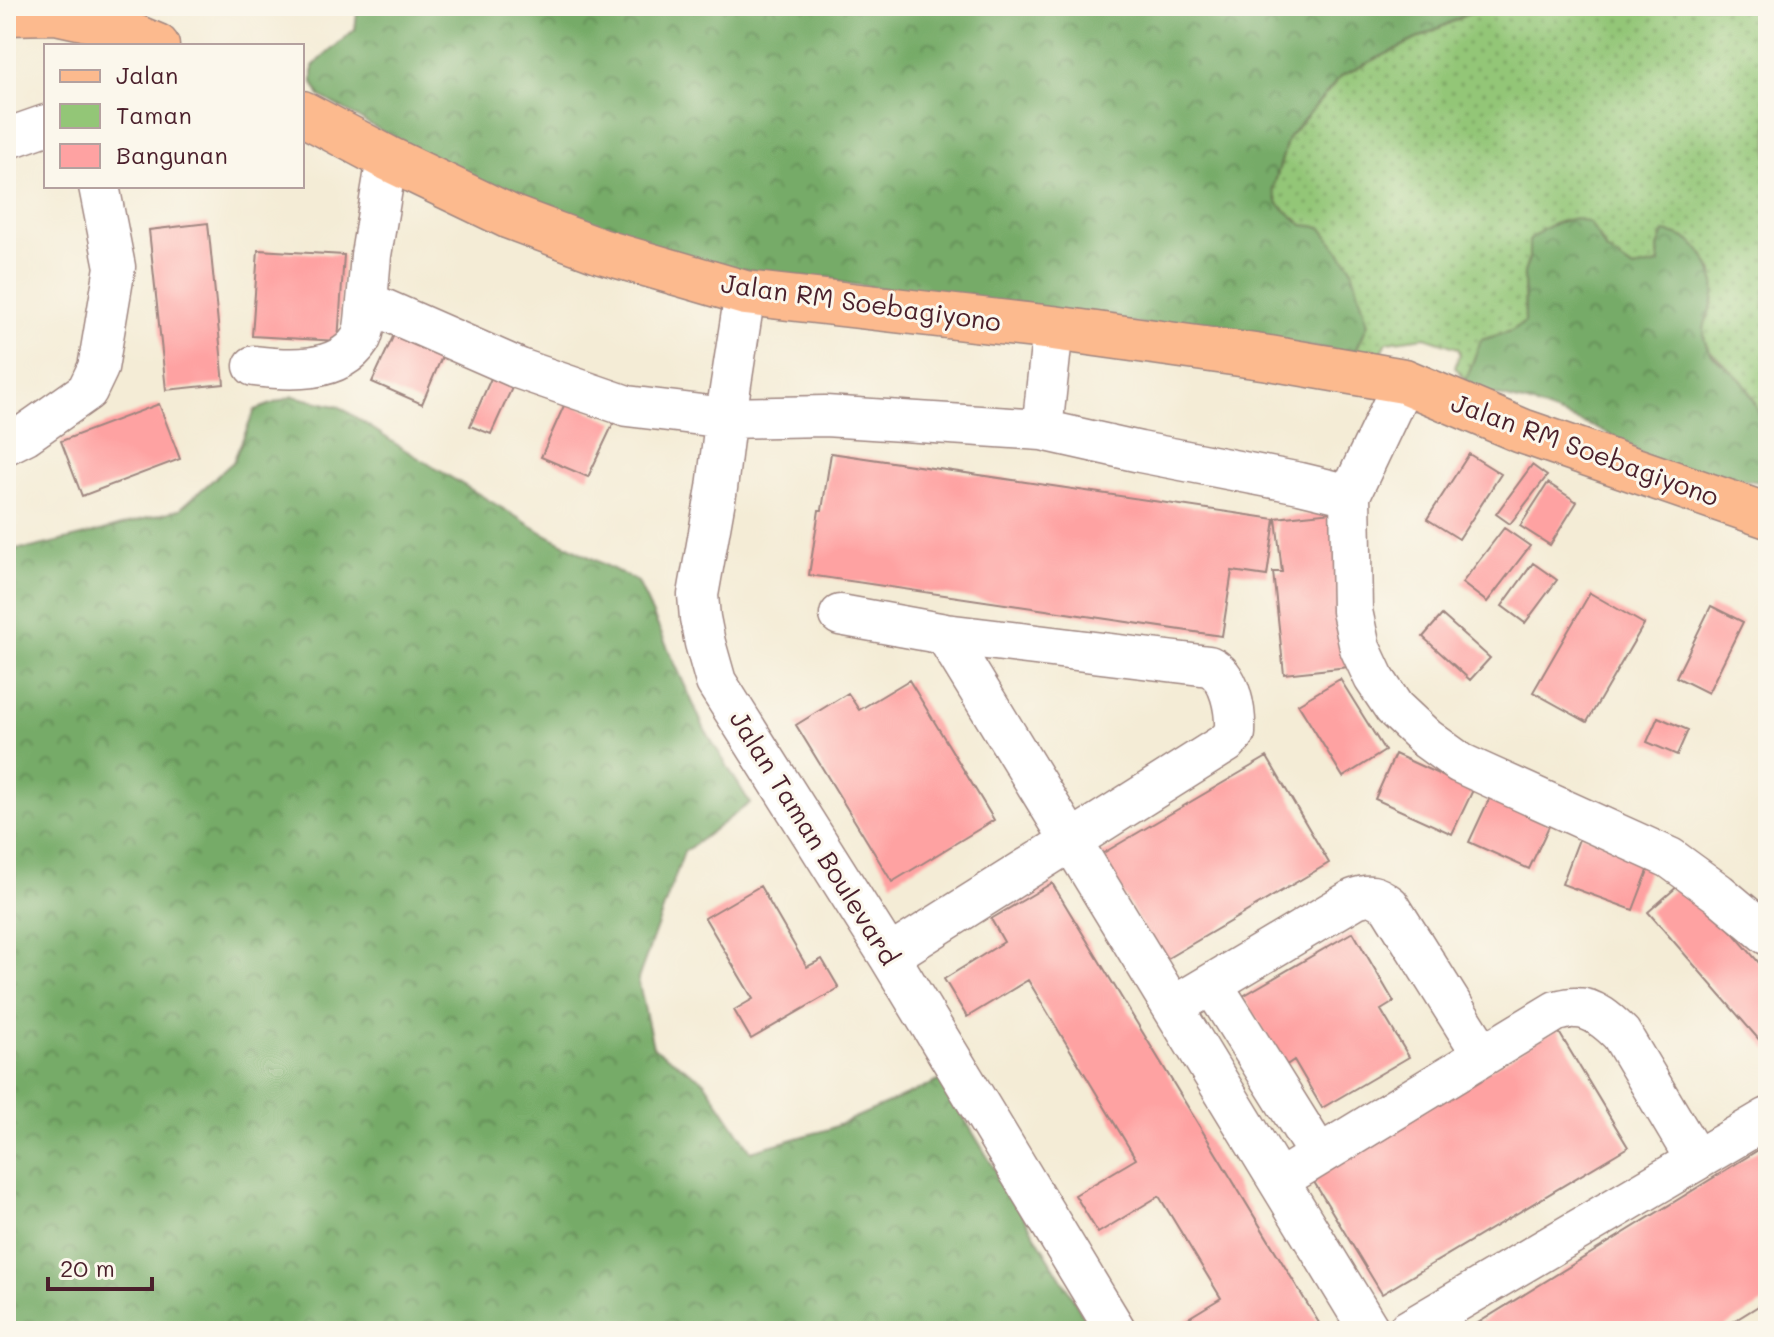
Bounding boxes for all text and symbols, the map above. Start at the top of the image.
legend [44,44,304,188]
text: Jalan [116,59,178,90]
text: Taman [116,99,192,130]
text: Bangunan [116,139,228,170]
street label: Jalan RM Soebagiyono [719,266,1003,338]
street label: Jalan RM Soebagiyono [1447,385,1724,513]
street label: Jalan Taman Boulevard [722,704,907,971]
scale bar [48,1241,152,1291]
text: 20 m [60,1252,115,1283]

